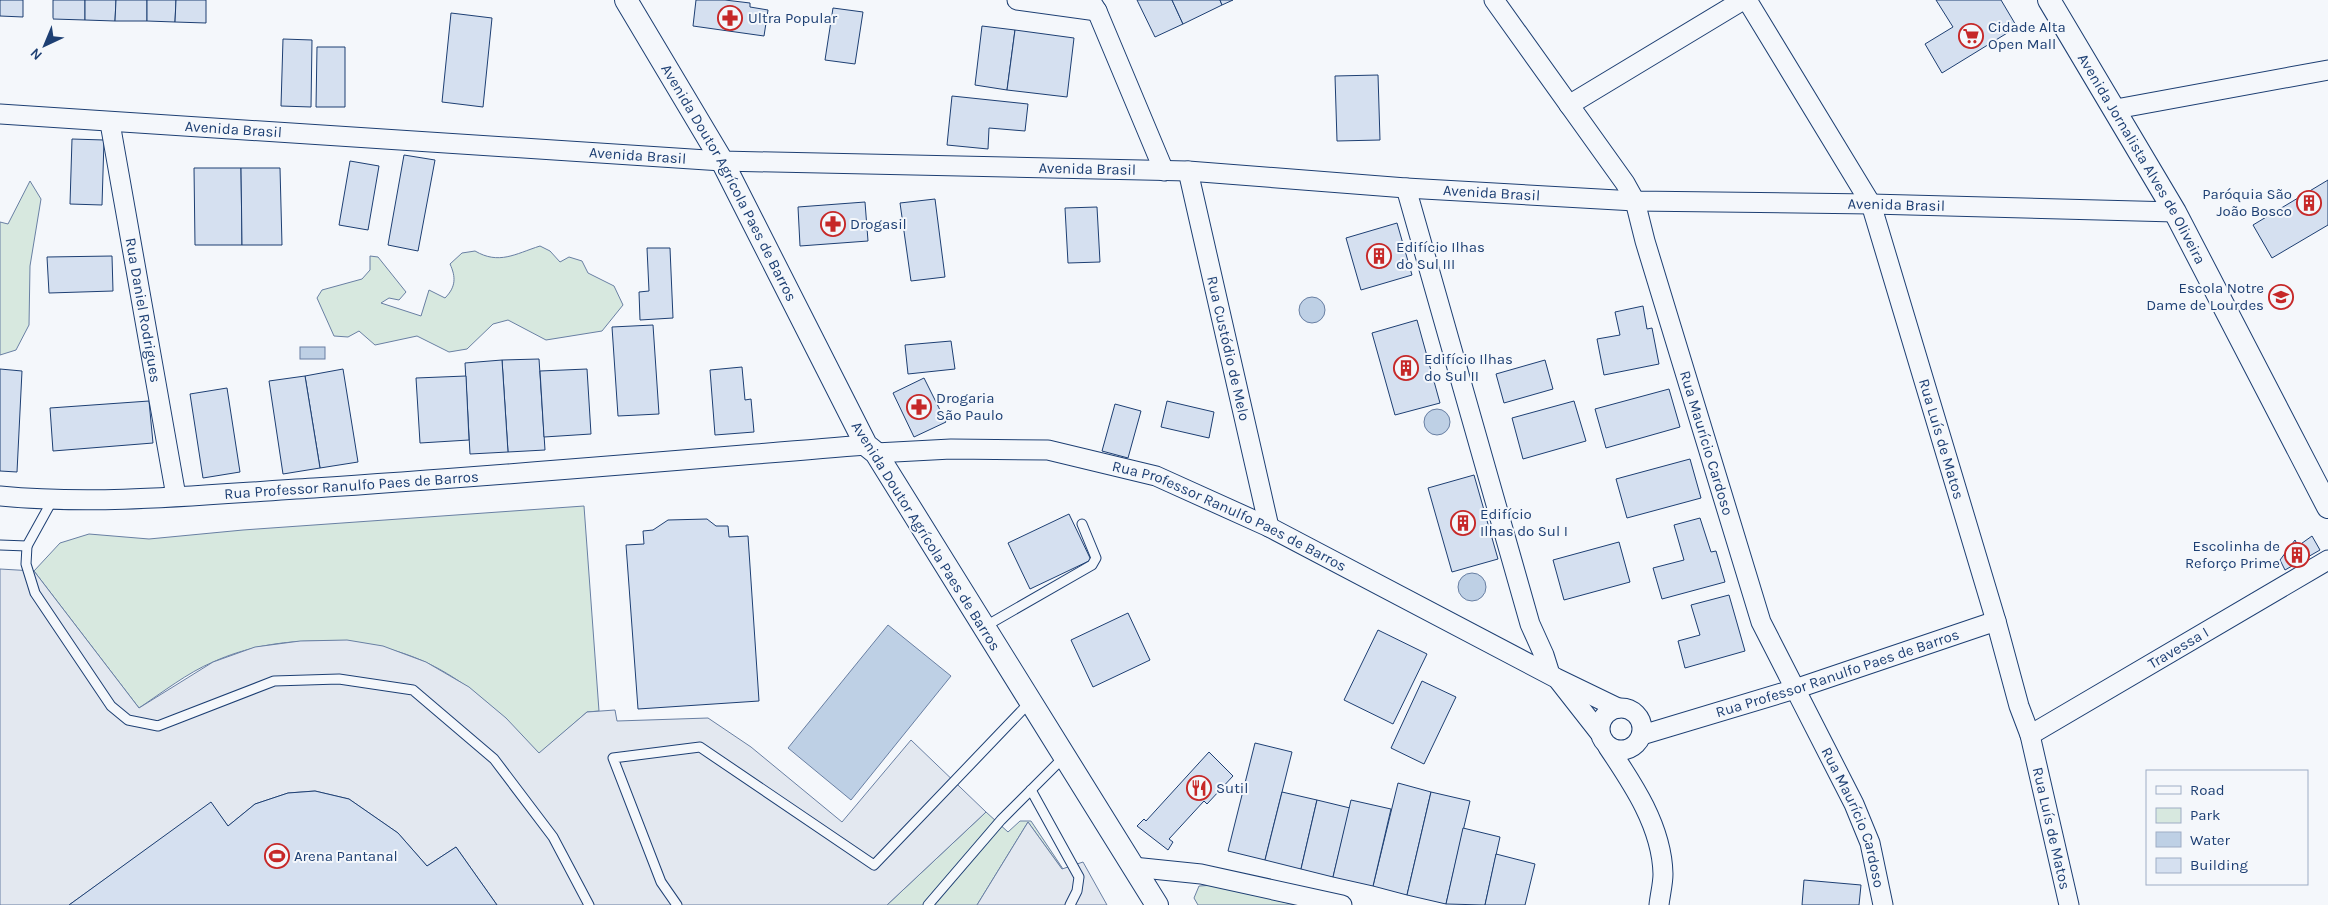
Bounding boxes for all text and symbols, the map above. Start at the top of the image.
pharmacy icon: Ultra Popular [717,5,743,31]
place label: Ultra Popular [748,9,838,27]
place label: Cidade Alta Open Mall [1988,18,2066,53]
north arrow [20,20,70,70]
supermarket icon: Cidade Alta Open Mall [1958,23,1984,49]
text: N [27,44,46,64]
street label: Avenida Jornalista Alves de Oliveira [2074,50,2209,267]
street label: Avenida Doutor Agrícola Paes de Barros [657,61,801,304]
street label: Avenida Brasil [184,117,283,141]
street label: Avenida Brasil [588,143,687,168]
street label: Avenida Brasil [1038,159,1136,179]
street label: Avenida Brasil [1442,181,1541,205]
place label: Paróquia São João Bosco [2202,185,2292,220]
building icon: Paróquia São João Bosco [2296,190,2322,216]
street label: Avenida Brasil [1847,195,1945,215]
pharmacy icon: Drogasil [820,211,846,237]
place label: Drogasil [850,215,907,233]
street label: Rua Daniel Rodrigues [121,236,165,384]
place label: Edifício Ilhas do Sul III [1396,238,1485,273]
building icon: Edifício Ilhas do Sul III [1366,243,1392,269]
street label: Rua Custódio de Melo [1203,274,1254,423]
place label: Escola Notre Dame de Lourdes [2146,279,2264,314]
school or university icon: Escola Notre Dame de Lourdes [2268,284,2294,310]
place label: Edifício Ilhas do Sul II [1424,350,1513,385]
building icon: Edifício Ilhas do Sul II [1393,355,1419,381]
street label: Rua Maurício Cardoso [1676,369,1737,517]
street label: Rua Luís de Matos [1915,376,1968,501]
place label: Drogaria São Paulo [936,389,1003,424]
pharmacy icon: Drogaria São Paulo [906,394,932,420]
street label: Avenida Doutor Agrícola Paes de Barros [848,418,1004,654]
street label: Rua Professor Ranulfo Paes de Barros [1110,457,1350,575]
street label: Rua Professor Ranulfo Paes de Barros [224,467,479,503]
place label: Edifício Ilhas do Sul I [1480,505,1568,540]
building icon: Edifício Ilhas do Sul I [1450,510,1476,536]
place label: Escolinha de Reforço Prime [2185,537,2280,572]
building icon: Escolinha de Reforço Prime [2284,542,2310,568]
street label: Travessa I [2145,623,2212,673]
street label: Rua Professor Ranulfo Paes de Barros [1714,625,1962,721]
street label: Rua Maurício Cardoso [1817,744,1888,889]
street label: Rua Luís de Matos [2029,765,2074,891]
legend [2146,770,2308,885]
restaurant icon: Sutil [1186,775,1212,801]
place label: Sutil [1216,779,1248,797]
text: Road [2190,781,2225,799]
text: Park [2190,806,2220,824]
text: Water [2190,831,2231,849]
sports icon: Arena Pantanal [264,843,290,869]
place label: Arena Pantanal [294,847,398,865]
text: Building [2190,856,2248,874]

